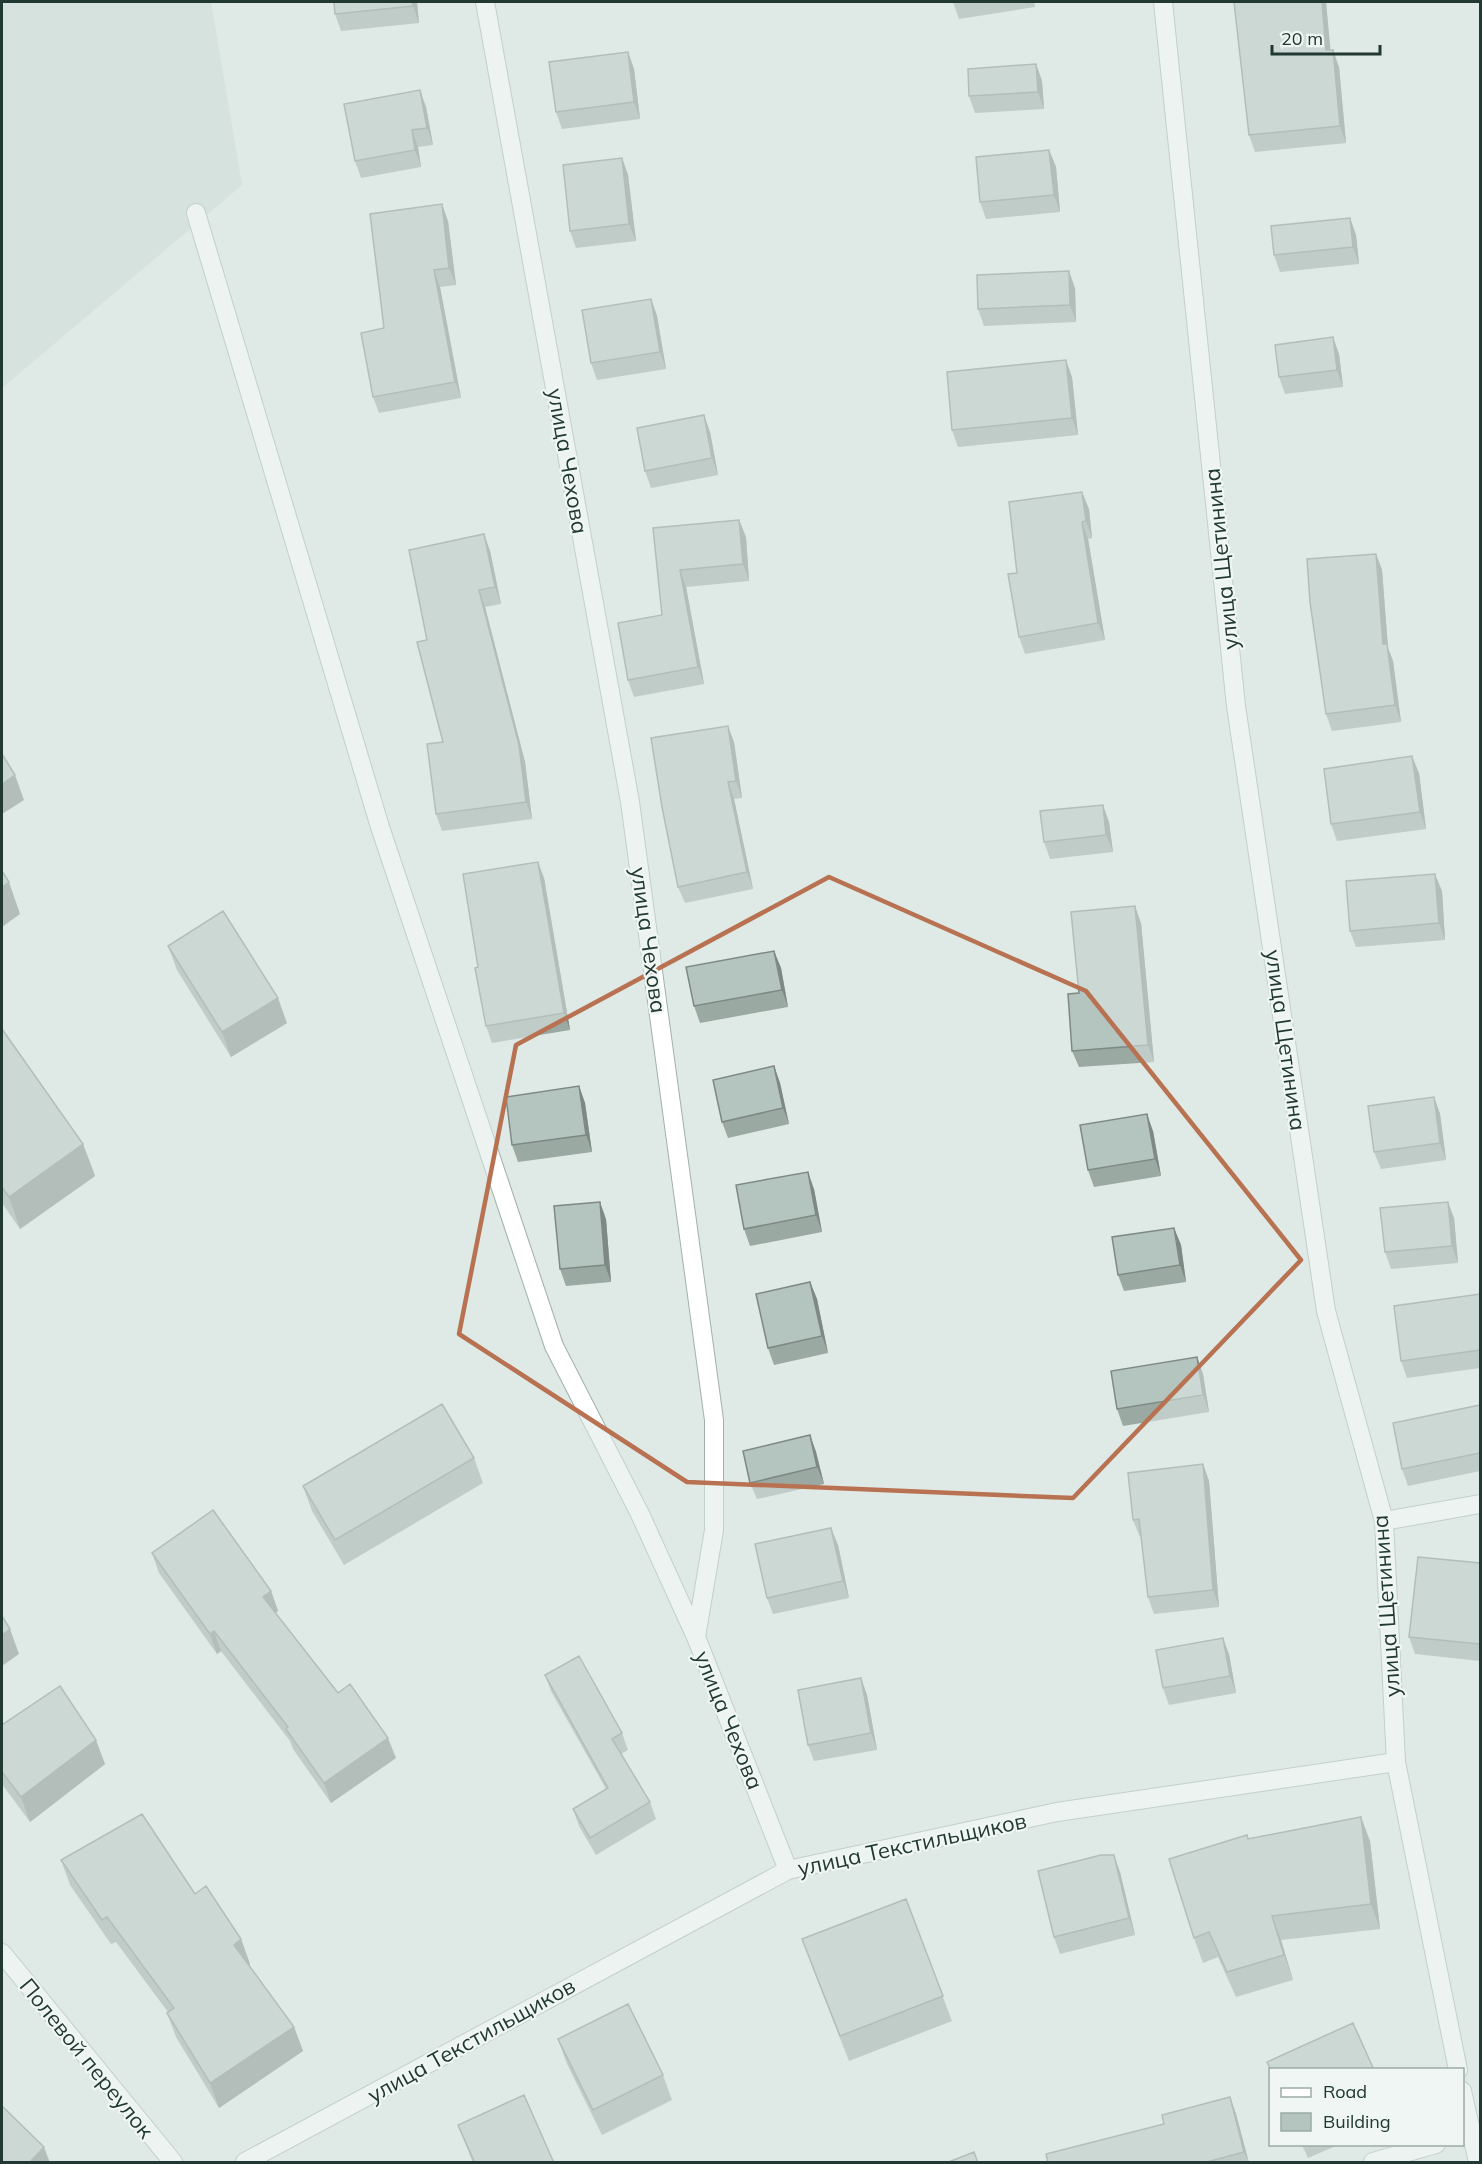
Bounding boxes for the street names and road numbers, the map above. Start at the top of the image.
street label: улица Чехова [541,386,595,536]
street label: улица Щетинина [1198,467,1244,651]
street label: улица Чехова [625,865,673,1015]
street label: улица Щетинина [1259,948,1313,1132]
street label: улица Щетинина [1366,1514,1406,1698]
street label: улица Чехова [688,1646,770,1794]
street label: улица Текстильщиков [795,1806,1029,1882]
street label: улица Текстильщиков [362,1971,580,2109]
street label: Полевой переулок [14,1972,160,2144]

